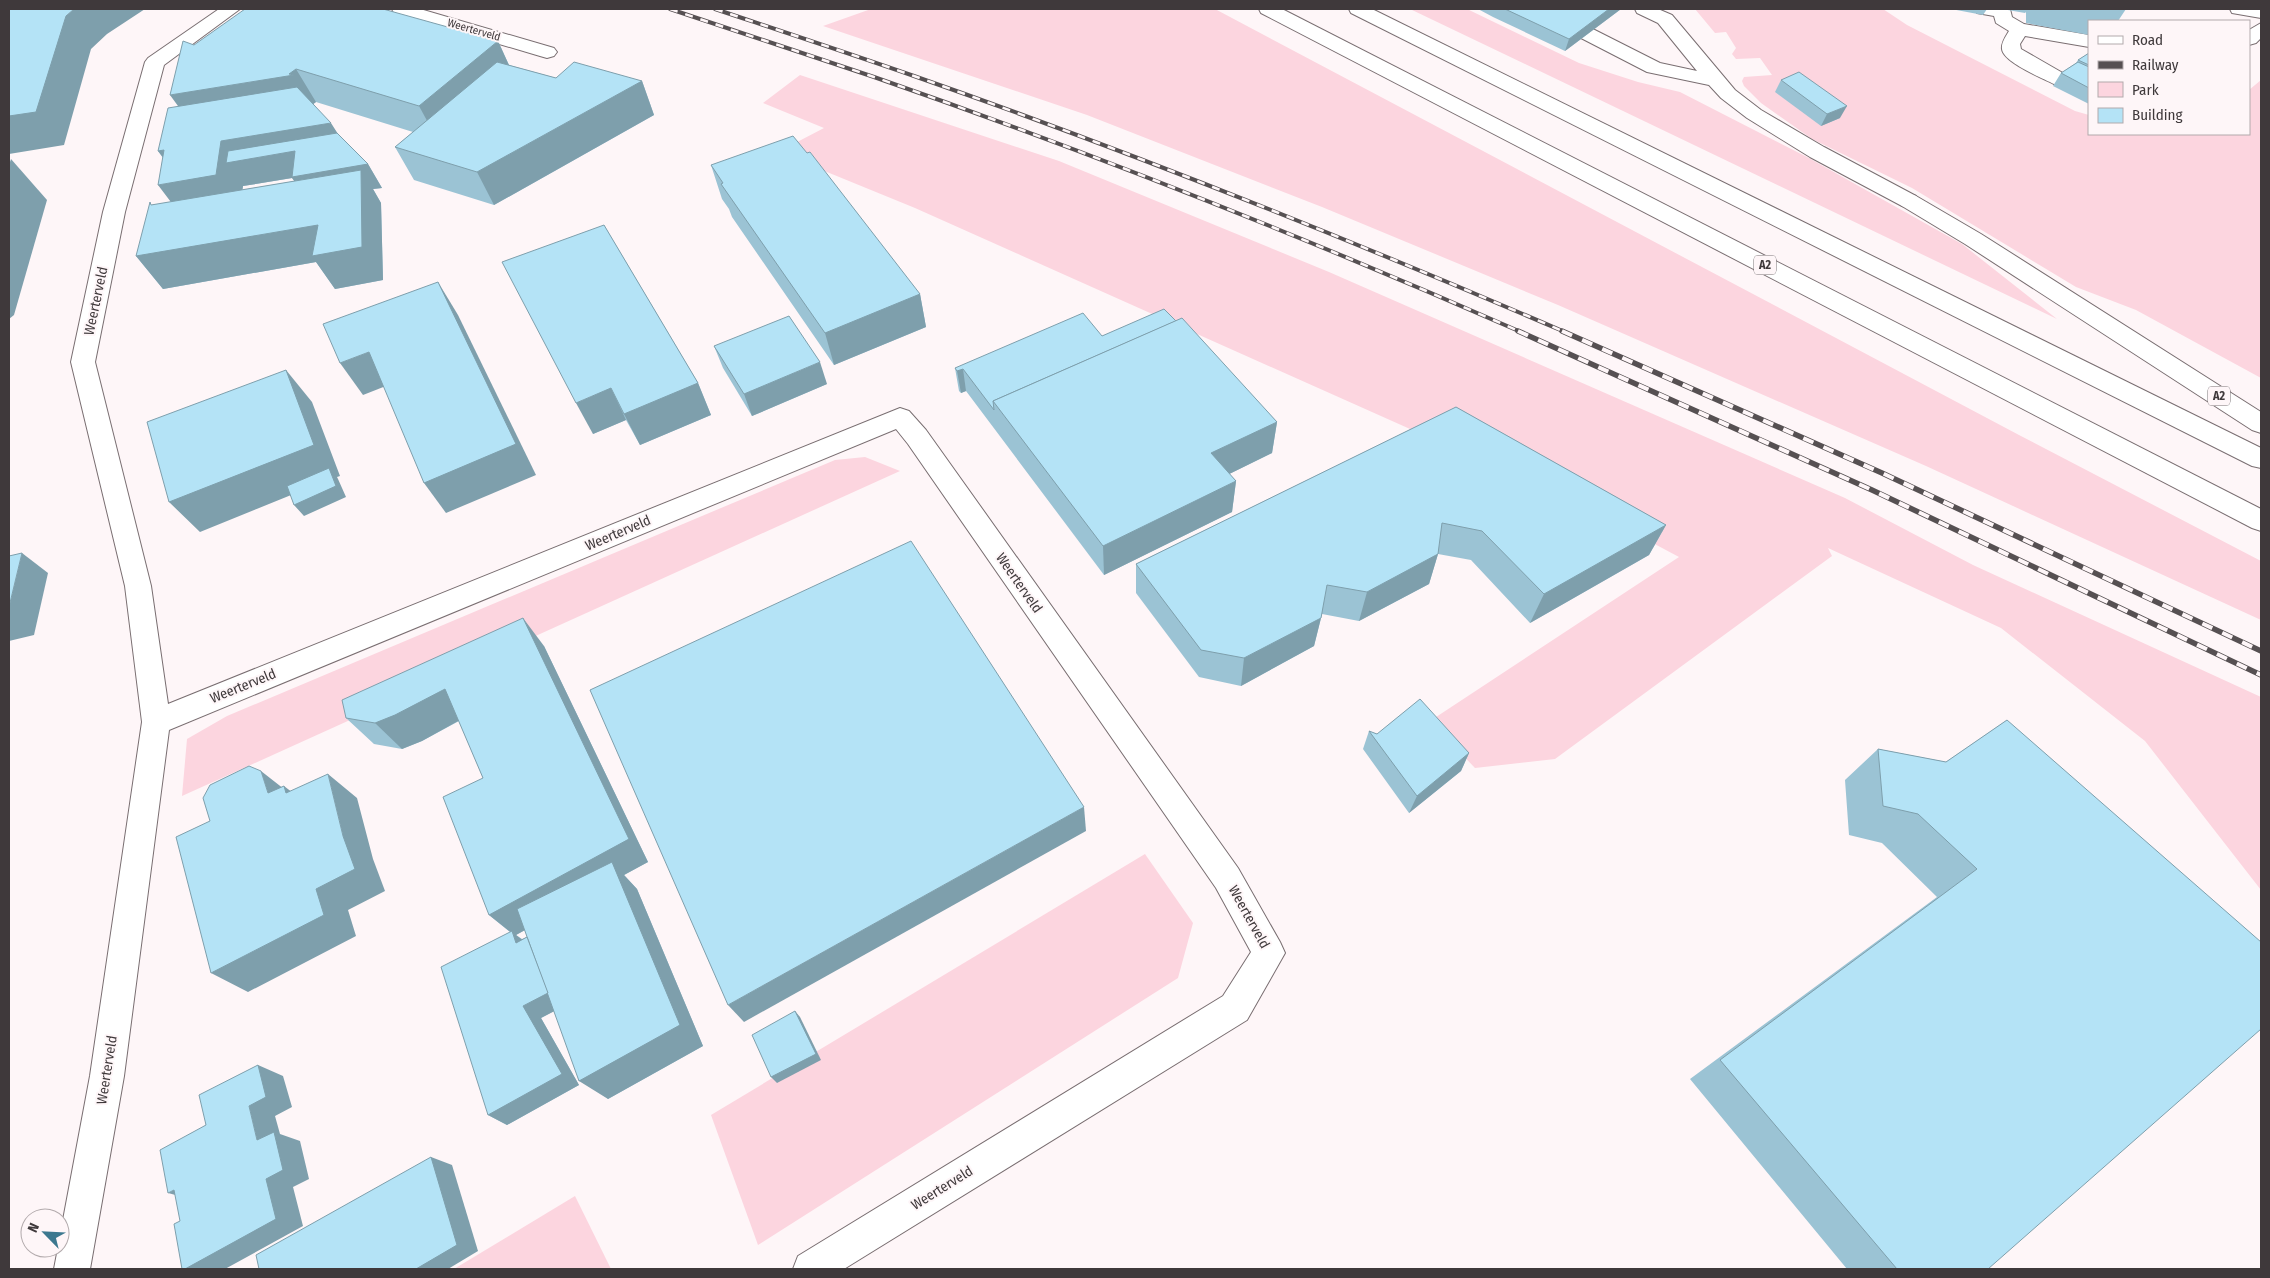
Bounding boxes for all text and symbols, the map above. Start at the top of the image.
street label: Weerterveld [446,16,502,44]
legend [2088,20,2250,135]
text: Road [2132,31,2163,49]
text: Railway [2132,56,2179,74]
text: Park [2132,81,2159,99]
text: Building [2132,106,2183,124]
road number: A2 [1754,256,1776,274]
street label: Weerterveld [80,265,112,337]
road number: A2 [2208,386,2230,406]
street label: Weerterveld [583,512,653,554]
street label: Weerterveld [992,550,1046,616]
street label: Weerterveld [208,665,278,707]
street label: Weerterveld [1225,882,1273,952]
street label: Weerterveld [93,1034,121,1106]
street label: Weerterveld [908,1162,976,1214]
north arrow [20,1208,70,1258]
text: N [24,1221,43,1235]

